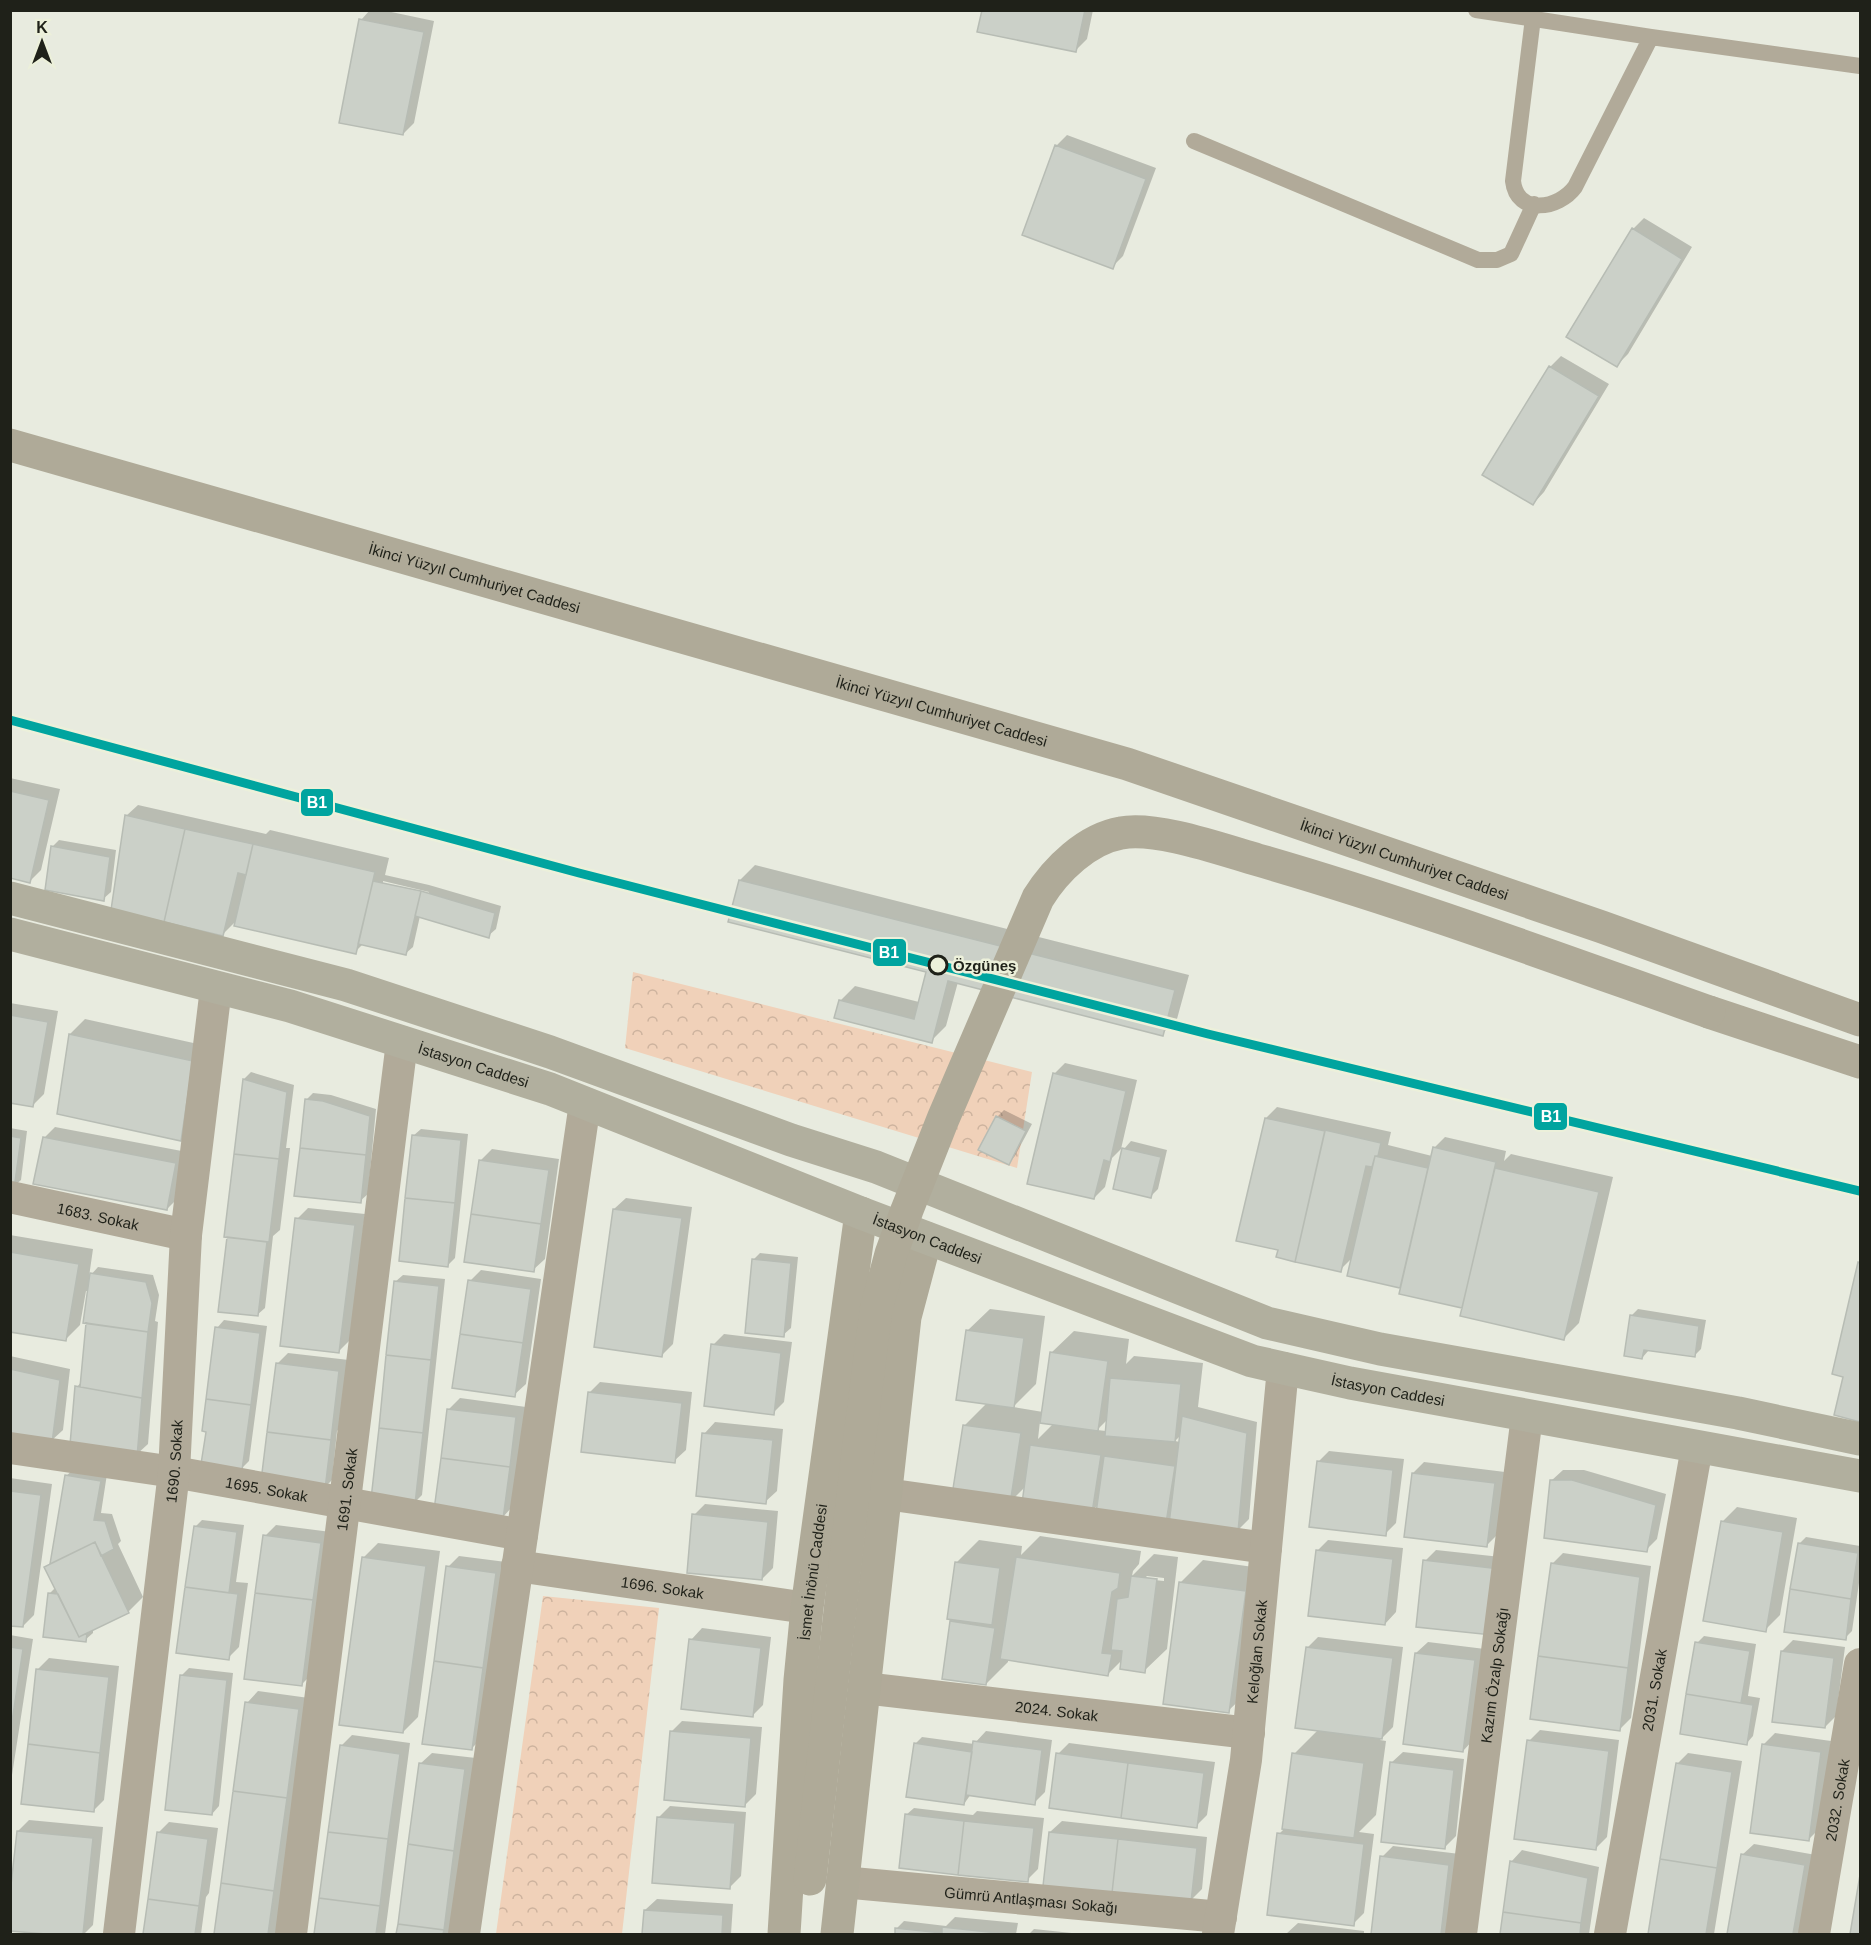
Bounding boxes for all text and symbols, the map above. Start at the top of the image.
north arrow [12,12,72,72]
text: K [36,19,48,36]
street label: İkinci Yüzyıl Cumhuriyet Caddesi [367,539,582,616]
street label: İkinci Yüzyıl Cumhuriyet Caddesi [834,673,1049,749]
line badge: B1 [300,788,334,817]
text: B1 [307,794,327,811]
street label: İkinci Yüzyıl Cumhuriyet Caddesi [1298,816,1511,903]
line badge: B1 [872,938,907,967]
text: B1 [879,944,899,961]
marker: Özgüneş [928,955,948,975]
place label: Özgüneş [953,957,1016,974]
street label: İstasyon Caddesi [416,1039,531,1090]
line badge: B1 [1533,1102,1568,1131]
text: B1 [1541,1108,1561,1125]
street label: 1683. Sokak [55,1199,141,1233]
street label: İstasyon Caddesi [871,1210,984,1267]
street label: İstasyon Caddesi [1330,1371,1446,1409]
street label: 1690. Sokak [162,1419,185,1504]
street label: 1691. Sokak [333,1446,360,1532]
street label: 1695. Sokak [224,1473,310,1505]
street label: İsmet İnönü Caddesi [795,1503,830,1641]
street label: 1696. Sokak [620,1573,705,1602]
street label: Keloğlan Sokak [1243,1599,1270,1704]
street label: Kazım Özalp Sokağı [1477,1606,1511,1744]
street label: 2031. Sokak [1638,1647,1669,1732]
street label: 2024. Sokak [1014,1697,1100,1724]
street label: 2032. Sokak [1821,1757,1852,1842]
street label: Gümrü Antlaşması Sokağı [944,1883,1119,1916]

